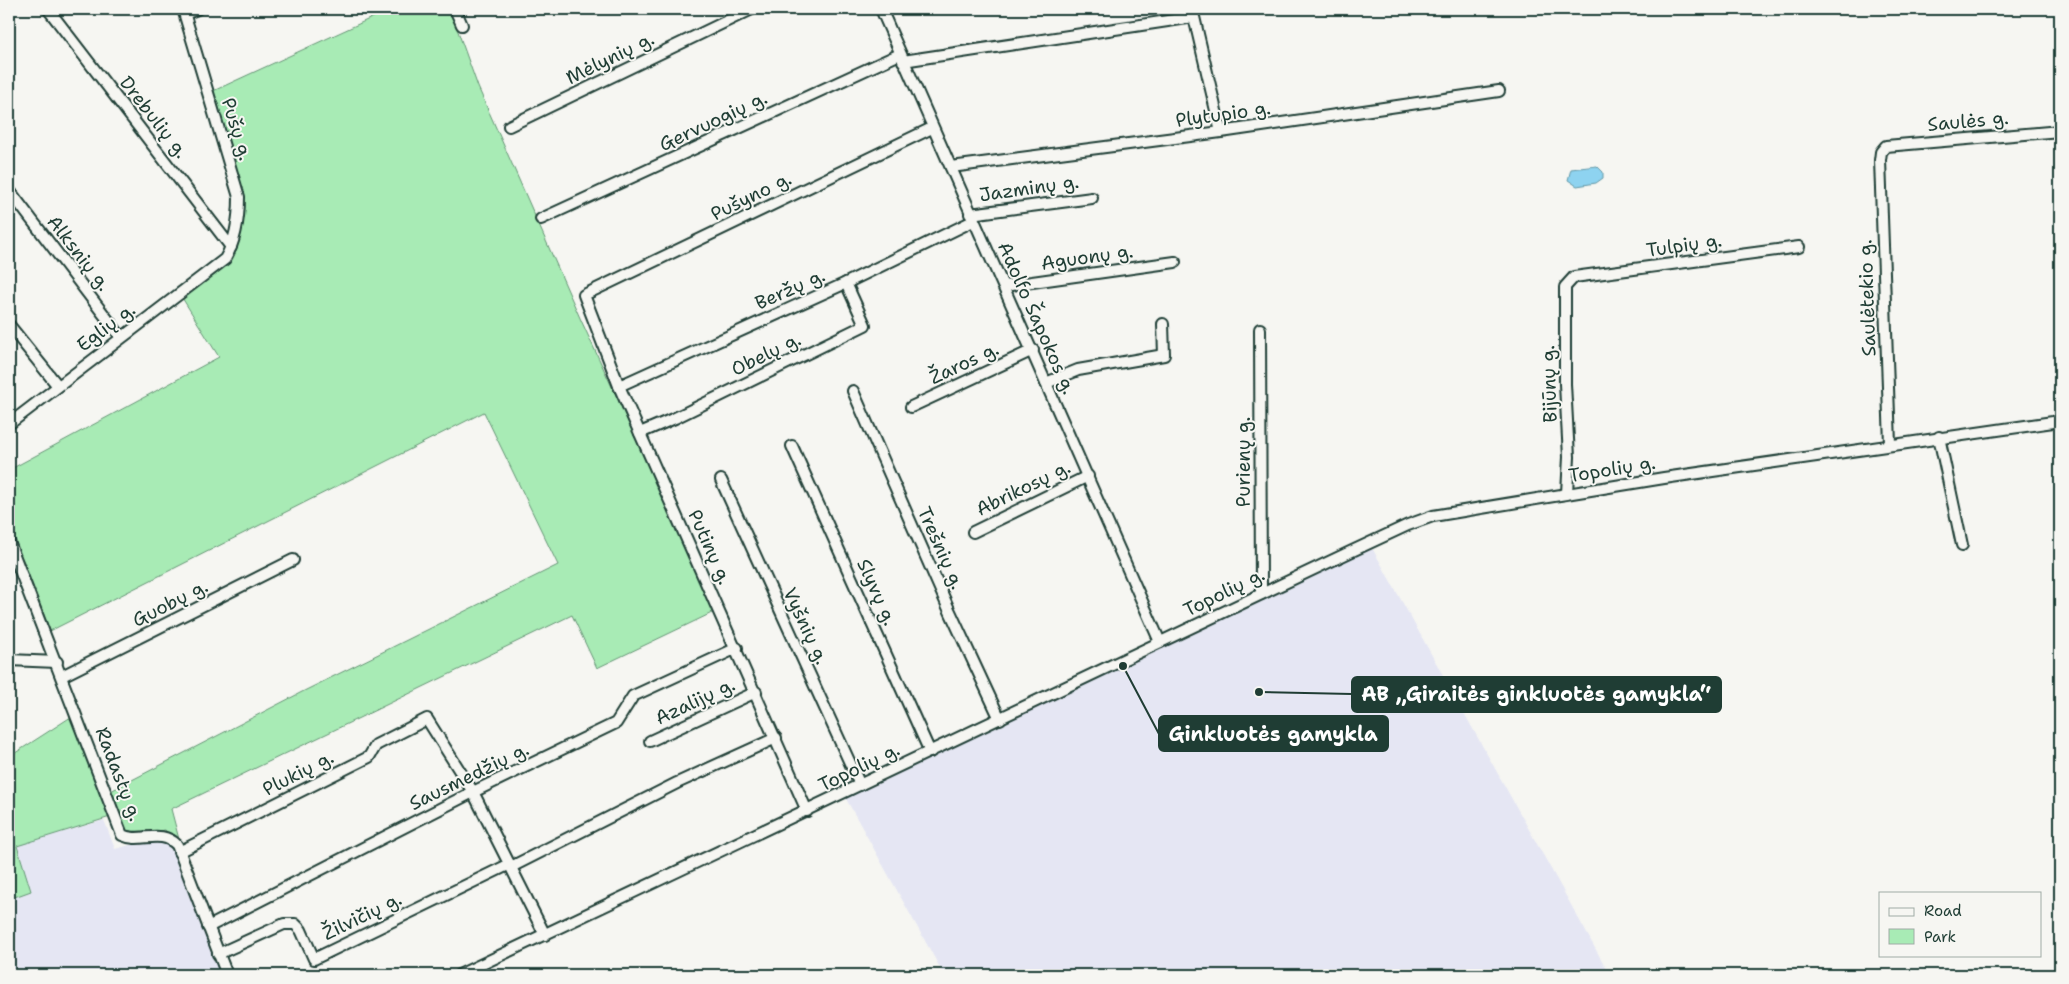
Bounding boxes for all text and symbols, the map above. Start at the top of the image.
street label: Mėlynių g. [562,26,658,90]
street label: Drebulių g. [114,71,194,163]
street label: Gervuogių g. [655,85,771,157]
street label: Pušų g. [216,95,258,163]
street label: Plytupio g. [1174,95,1272,133]
street label: Saulės g. [1926,105,2010,137]
street label: Pušyno g. [706,166,796,226]
street label: Jazminų g. [978,169,1080,207]
street label: Alksnių g. [42,210,116,296]
street label: Tulpių g. [1645,227,1723,263]
street label: Adolfo Šapokos g. [992,237,1083,398]
street label: Aguonų g. [1039,238,1135,276]
street label: Saulėtekio g. [1852,239,1882,357]
street label: Beržų g. [751,262,829,316]
street label: Eglių g. [72,297,140,357]
street label: Obelų g. [727,326,805,382]
street label: Žaros g. [925,335,1003,390]
street label: Bijūnų g. [1535,345,1563,423]
street label: Purienų g. [1231,417,1256,507]
street label: Topolių g. [1567,450,1657,488]
street label: Abrikosų g. [972,454,1074,522]
street label: Trešnių g. [912,503,970,593]
street label: Putinų g. [682,505,738,589]
street label: Slyvų g. [851,555,903,629]
street label: Topolių g. [1179,562,1269,622]
street label: Guobų g. [128,573,212,633]
street label: Vyšnių g. [777,584,835,668]
street label: Azalijų g. [651,672,739,730]
callout: AB „Giraitės ginkluotės gamykla“ [1352,677,1721,712]
text: AB „Giraitės ginkluotės gamykla“ [1361,681,1711,707]
callout: Ginkluotės gamykla [1159,716,1388,751]
text: Ginkluotės gamykla [1168,721,1378,747]
street label: Radastų g. [90,723,148,825]
street label: Sausmedžių g. [405,736,533,816]
street label: Topolių g. [814,737,904,797]
street label: Plukių g. [258,744,338,802]
street label: Žilvičių g. [318,885,406,946]
legend [1879,892,2042,956]
text: Road [1924,901,1962,921]
text: Park [1924,927,1956,947]

